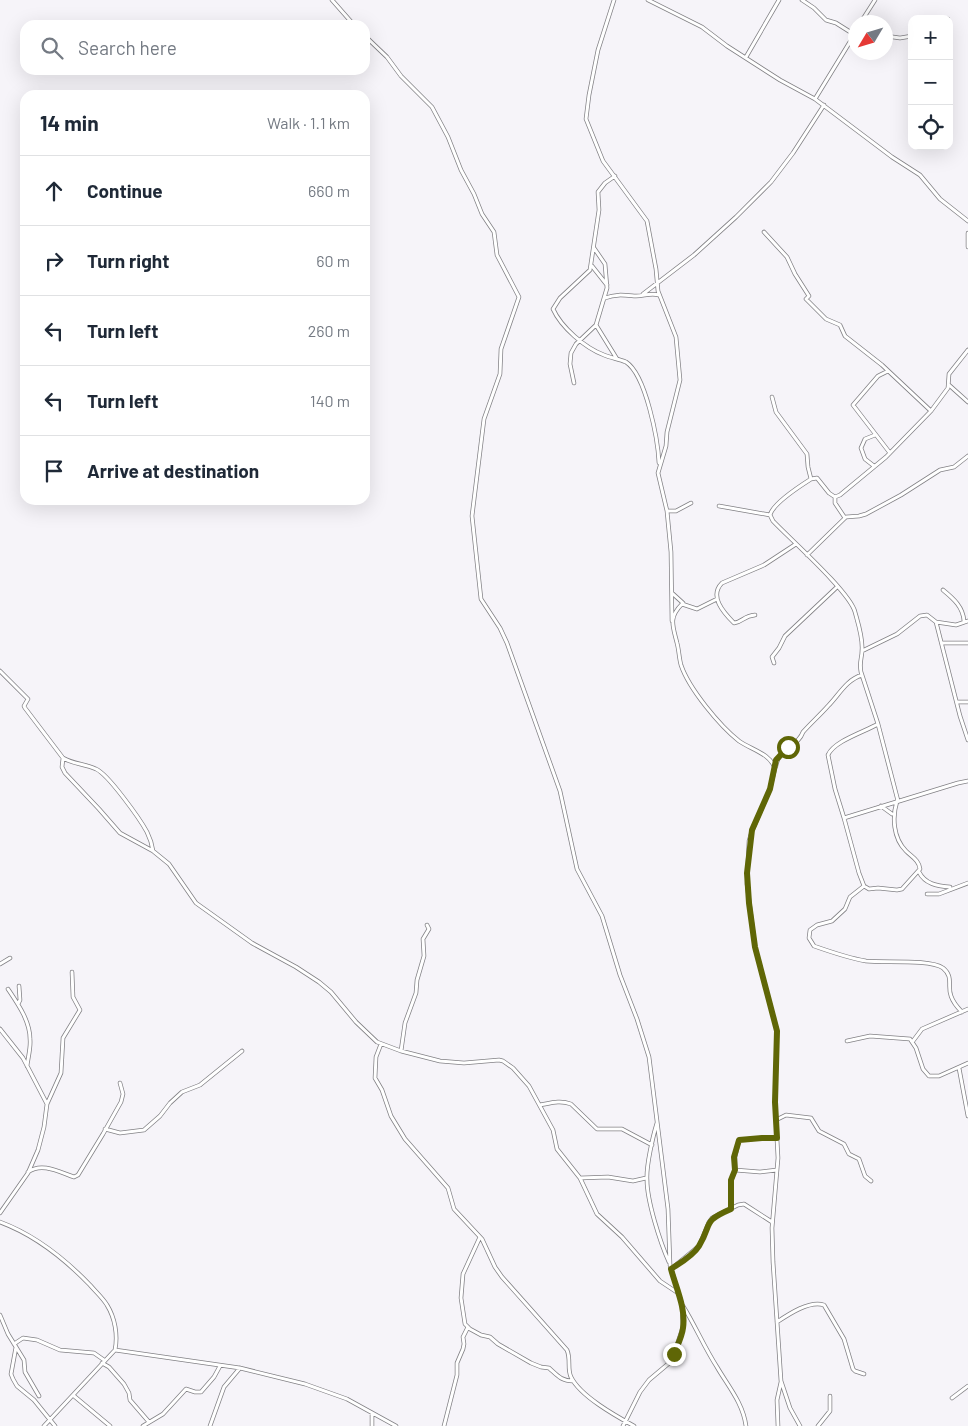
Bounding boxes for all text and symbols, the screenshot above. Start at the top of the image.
north arrow [848,15,893,60]
map controls [908,15,953,150]
button: + [908,15,953,60]
search box [20,20,370,75]
icon: search [38,34,66,62]
text: Search here [78,36,177,59]
button: − [908,60,953,105]
button: locate [908,105,953,150]
text: 14 min [40,110,99,135]
text: Walk · 1.1 km [267,113,350,132]
icon: ahead [40,177,68,205]
text: Continue [87,179,163,202]
text: 660 m [308,181,350,200]
icon: right [40,247,68,275]
text: Turn right [87,249,169,272]
text: 60 m [316,251,350,270]
icon: left [40,317,68,345]
text: Turn left [87,319,158,342]
text: 260 m [308,321,350,340]
icon: left [40,387,68,415]
text: Turn left [87,389,158,412]
text: 140 m [310,391,350,410]
icon: arrive [40,457,68,485]
text: Arrive at destination [87,459,259,482]
route start [777,736,800,759]
route end [663,1343,686,1366]

